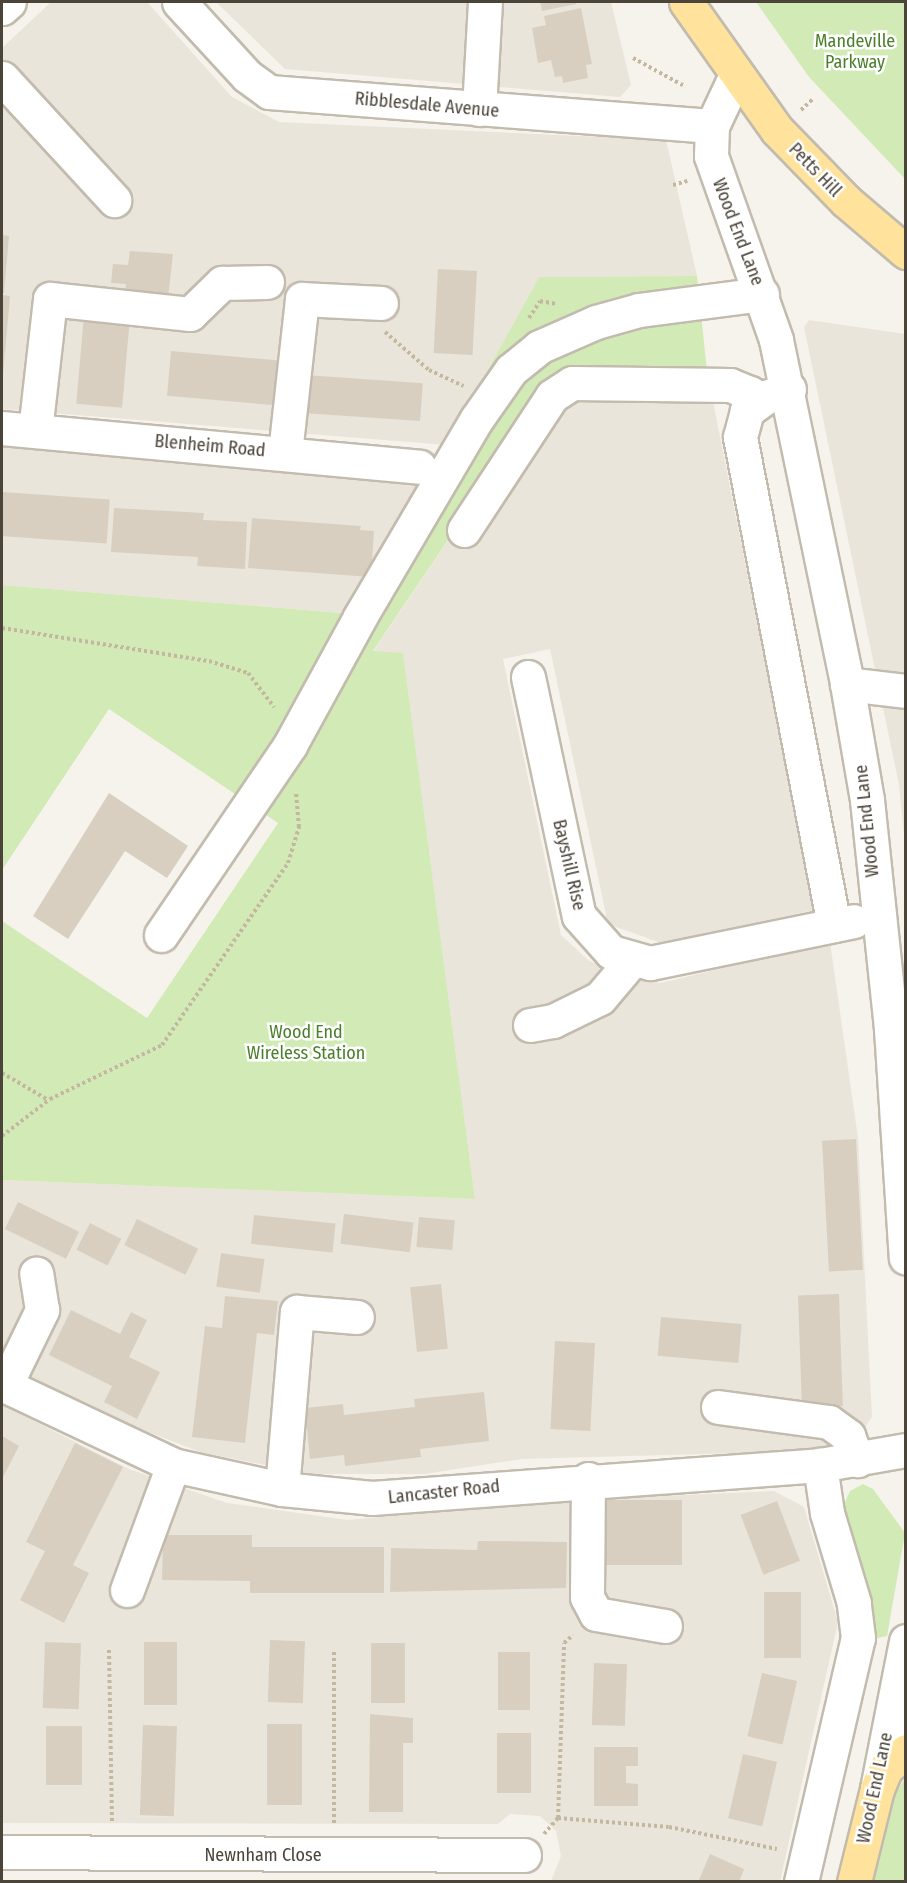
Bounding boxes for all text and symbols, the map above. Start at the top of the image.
park label: Mandeville Parkway [815,31,895,74]
street label: Ribblesdale Avenue [354,88,500,122]
street label: Petts Hill [784,139,846,201]
street label: Wood End Lane [708,175,768,289]
street label: Blenheim Road [154,430,266,462]
street label: Wood End Lane [850,764,884,878]
street label: Bayshill Rise [548,817,590,913]
park label: Wood End Wireless Station [247,1022,365,1064]
street label: Lancaster Road [387,1475,501,1509]
street label: Wood End Lane [853,1731,897,1845]
street label: Newnham Close [204,1844,322,1866]

